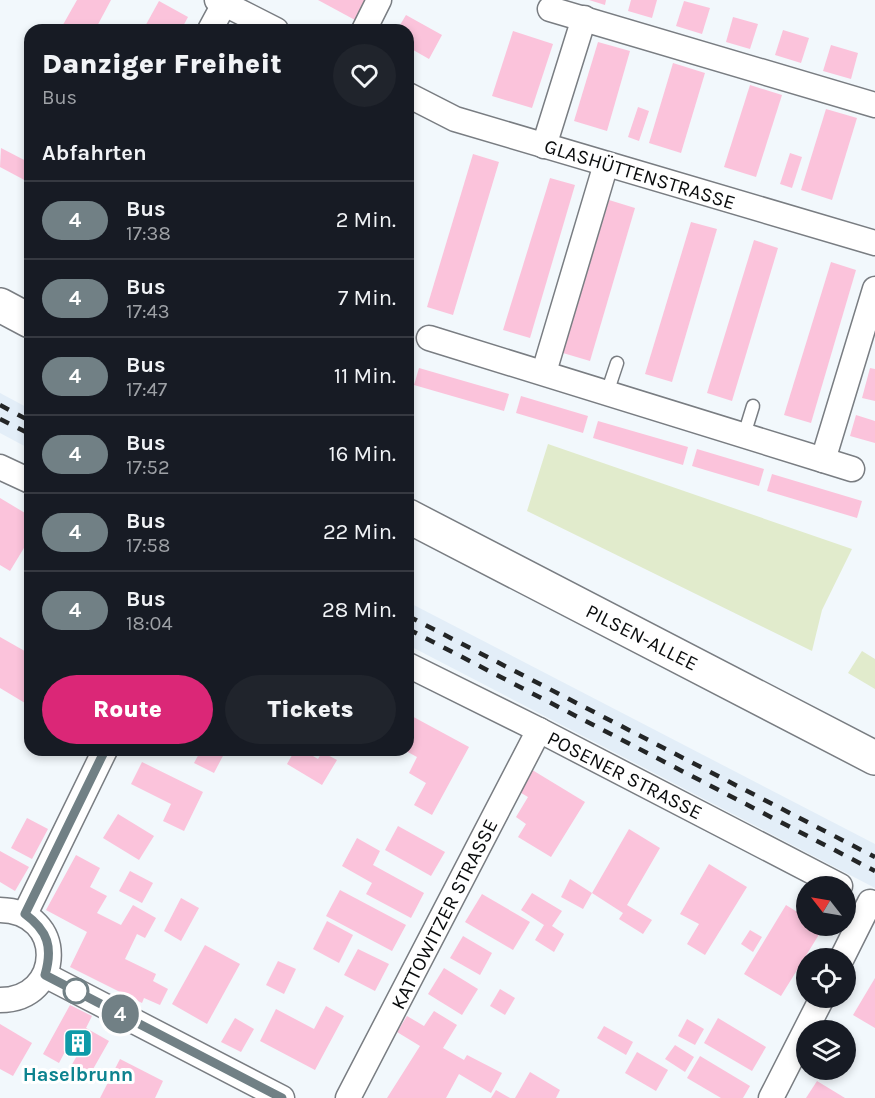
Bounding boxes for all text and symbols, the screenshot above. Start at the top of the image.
button: heart [333,44,396,107]
text: Danziger Freiheit [42,47,282,80]
text: Bus [42,86,77,109]
street label: GLASHÜTTENSTRASSE [542,134,738,214]
text: Abfahrten [42,140,147,166]
text: Bus [126,196,166,222]
text: 2 Min. [336,207,396,233]
text: 4 [69,208,81,232]
text: 17:38 [126,222,171,245]
text: Bus [126,274,166,300]
text: 7 Min. [338,285,396,311]
text: 4 [69,286,81,310]
text: 17:43 [126,300,170,323]
text: Bus [126,352,166,378]
text: 11 Min. [334,363,396,389]
text: 4 [69,364,81,388]
text: 17:47 [126,378,167,401]
text: Bus [126,430,166,456]
text: 16 Min. [329,441,396,467]
text: 4 [69,442,81,466]
text: 17:52 [126,456,170,479]
text: Bus [126,508,166,534]
text: 22 Min. [323,519,396,545]
text: 4 [69,520,81,544]
text: 17:58 [126,534,170,557]
text: Bus [126,586,166,612]
text: 28 Min. [322,597,396,623]
text: 4 [69,598,81,622]
street label: PILSEN-ALLEE [582,599,702,676]
text: 18:04 [126,612,173,635]
button: Route [42,675,213,744]
button: Tickets [225,675,396,744]
street label: POSENER STRASSE [544,726,706,824]
street label: KATTOWITZER STRASSE [386,815,502,1013]
north arrow [796,876,856,936]
map controls [796,876,856,1080]
button: locate [796,948,856,1008]
unlabelled marker [63,978,89,1004]
line badge: 4 [100,994,140,1034]
text: 4 [114,1002,126,1026]
button: layers [796,1020,856,1080]
building icon: Haselbrunn [62,1027,94,1059]
place label: Haselbrunn [23,1063,133,1086]

